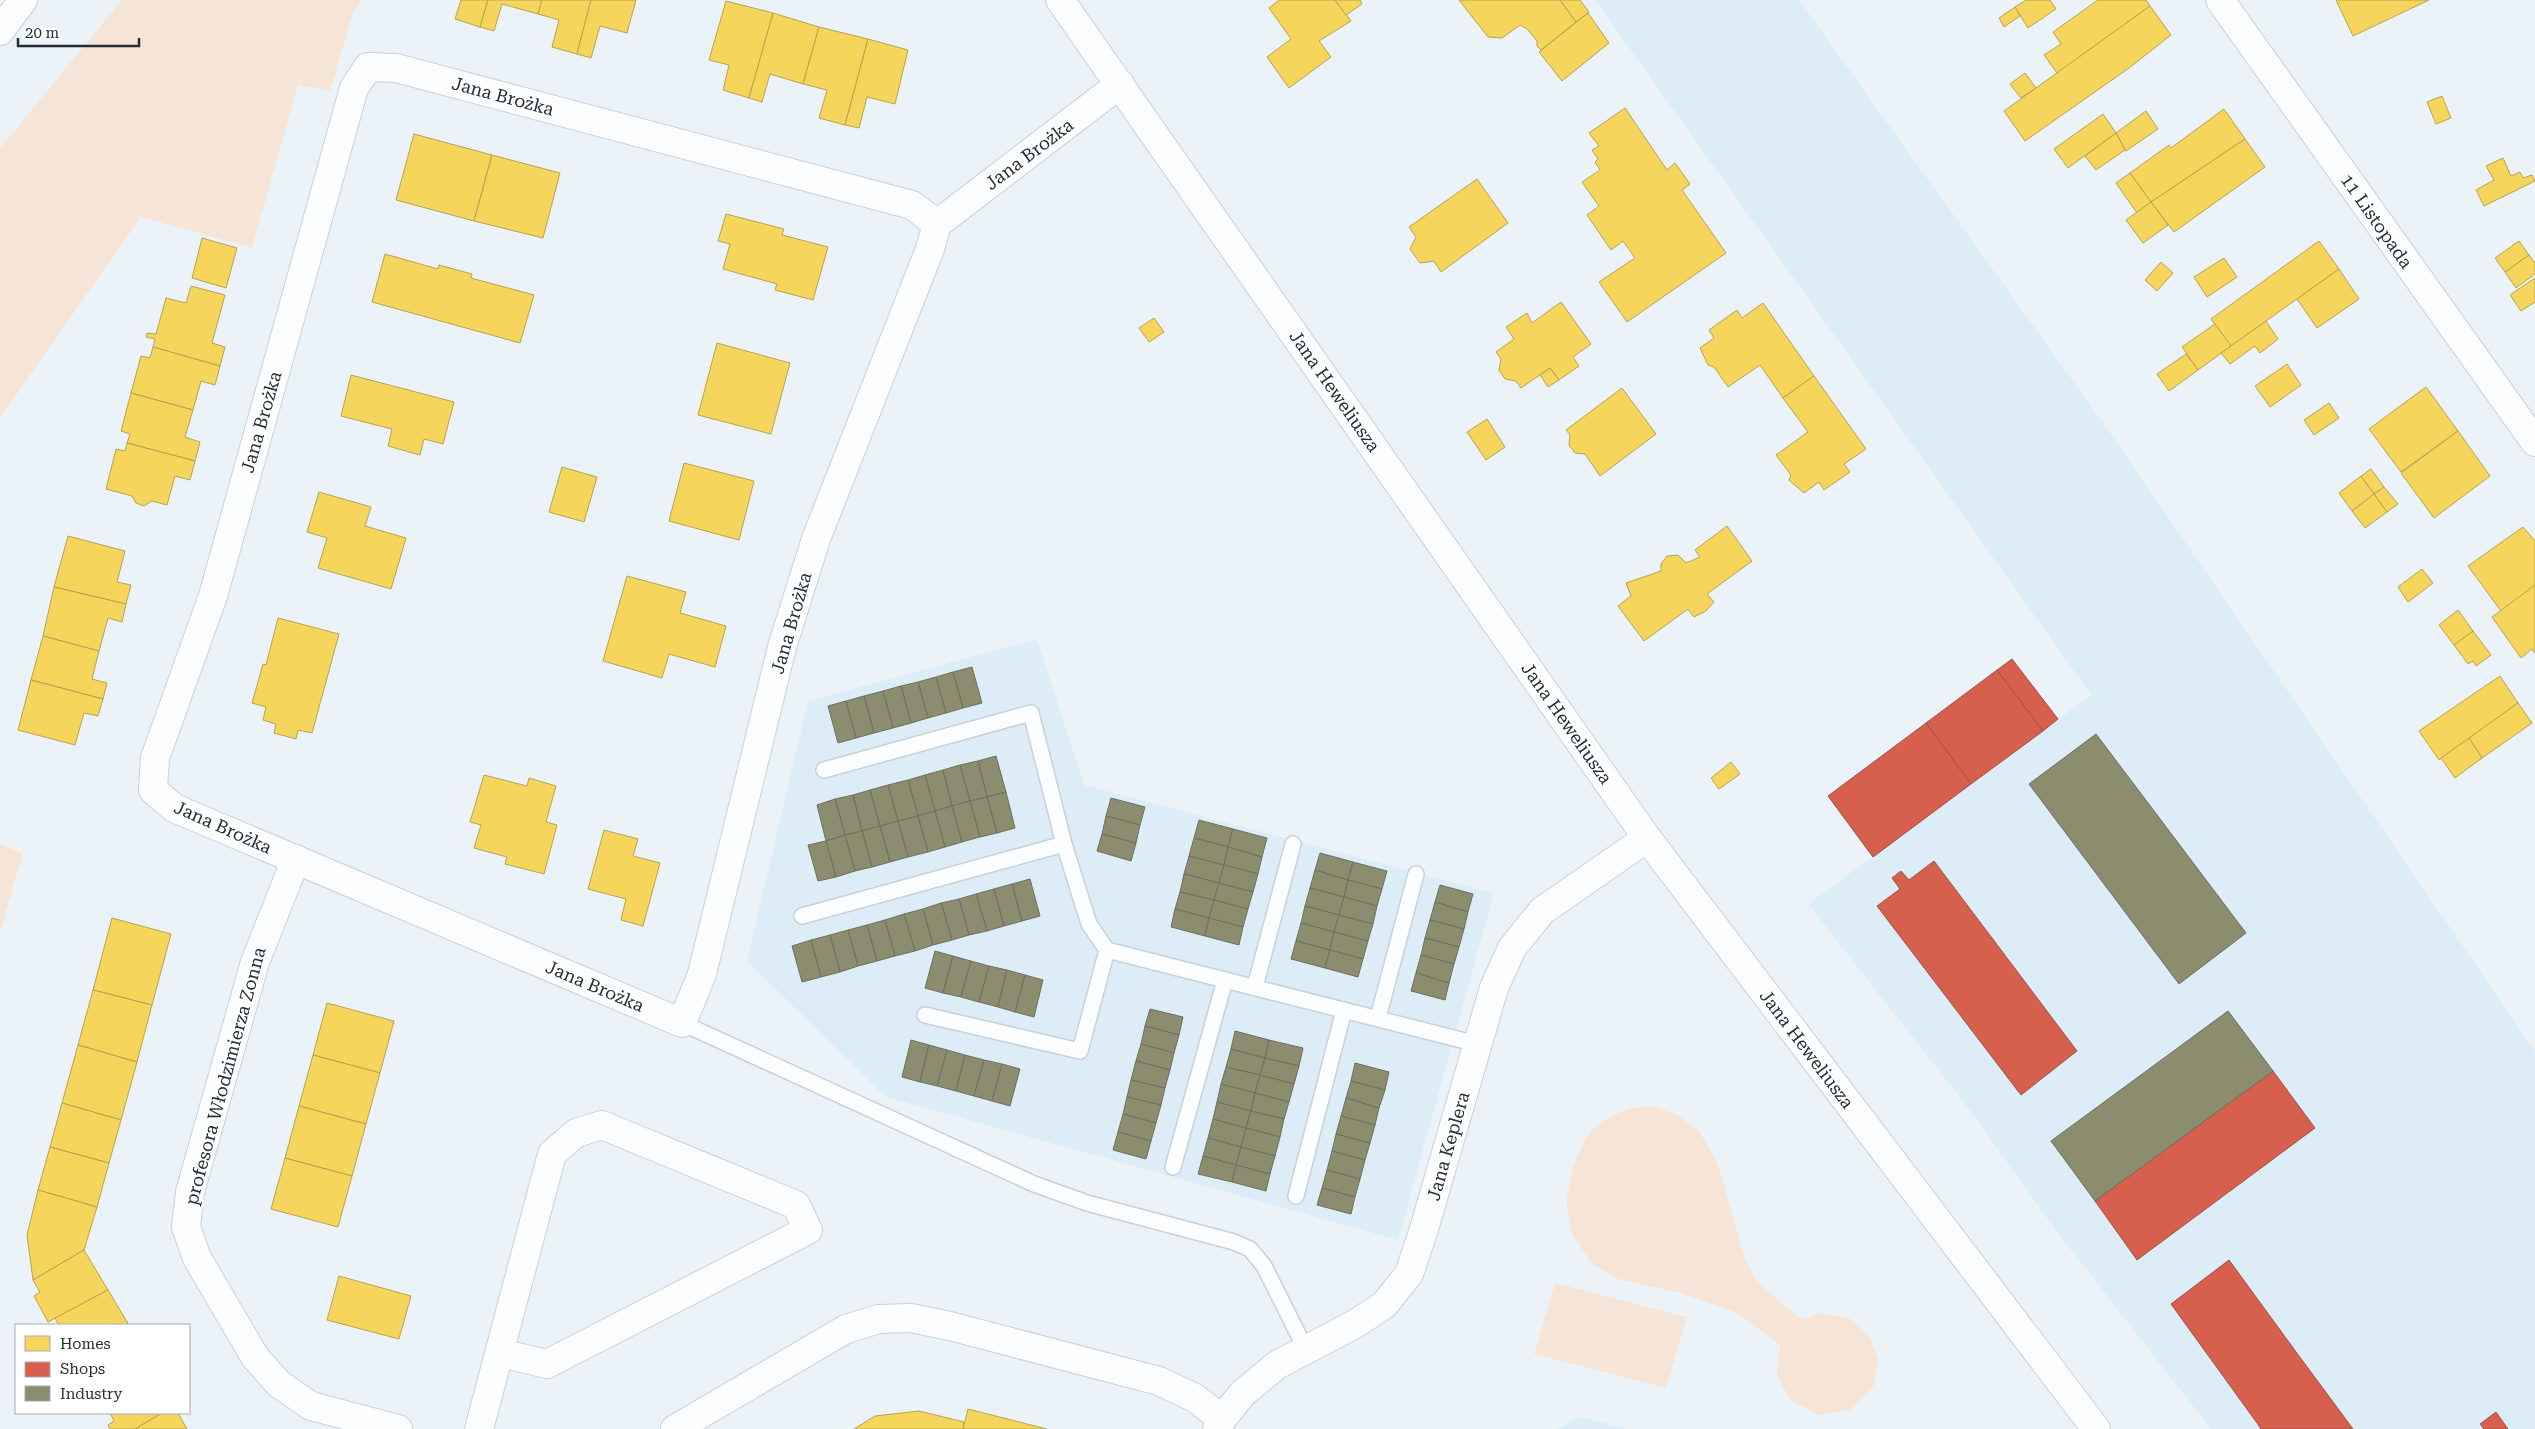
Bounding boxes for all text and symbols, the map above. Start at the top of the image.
scale bar [18,15,139,47]
text: 20 m [25,24,60,42]
street label: Jana Brożka [450,72,557,120]
street label: Jana Brożka [981,114,1077,194]
street label: 11 Listopada [2337,170,2417,272]
street label: Jana Heweliusza [1285,326,1385,456]
street label: Jana Brożka [236,369,286,475]
street label: Jana Brożka [766,570,816,676]
street label: Jana Heweliusza [1517,658,1617,788]
street label: Jana Brożka [171,796,275,858]
street label: profesora Włodzimierza Zonna [180,944,270,1207]
street label: Jana Brożka [543,956,648,1016]
street label: Jana Heweliusza [1756,985,1859,1113]
street label: Jana Keplera [1422,1089,1474,1203]
legend [15,1324,190,1414]
text: Homes [60,1335,111,1353]
text: Shops [60,1360,105,1378]
text: Industry [60,1385,122,1403]

